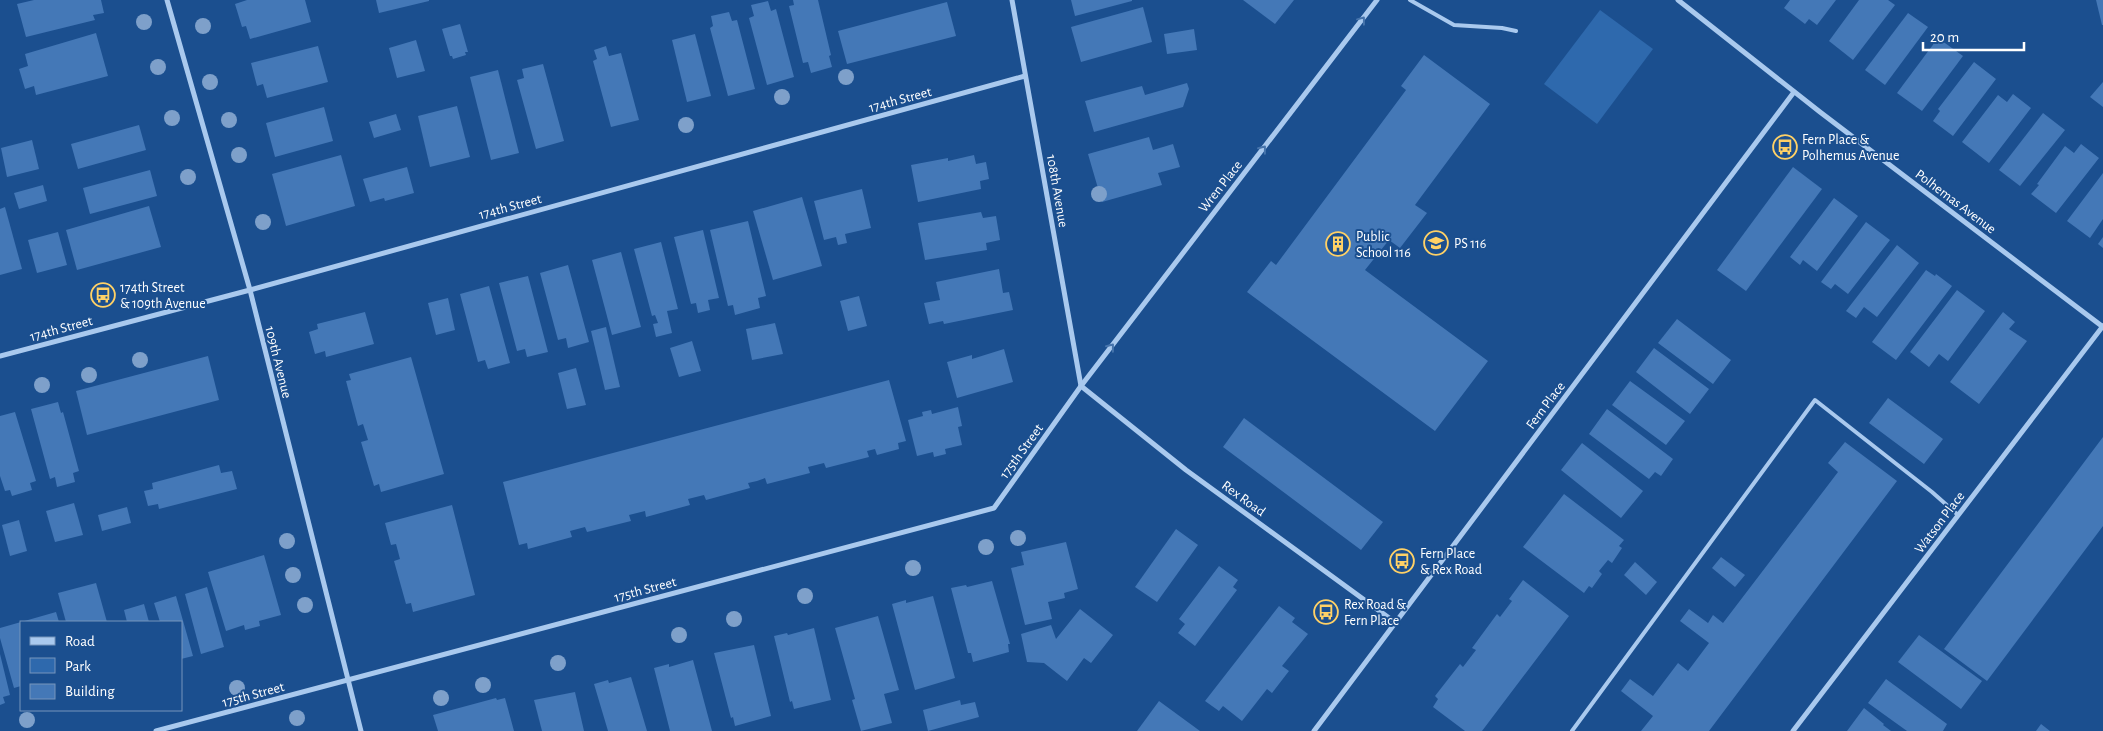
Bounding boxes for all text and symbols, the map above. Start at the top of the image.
one-way arrow [1356,16,1365,26]
scale bar [1923,20,2024,52]
text: 20 m [1930,30,1959,45]
street label: 174th Street [867,85,934,115]
place label: Fern Place & Polhemus Avenue [1802,133,1899,163]
bus stop icon: Fern Place & Polhemus Avenue [1772,134,1798,160]
one-way arrow [1257,145,1266,155]
street label: 108th Avenue [1044,154,1070,229]
street label: Wren Place [1196,158,1245,215]
street label: Polhemas Avenue [1913,167,1998,236]
street label: 174th Street [477,192,544,222]
place label: Public School 116 [1356,230,1411,260]
school or university icon: PS 116 [1423,230,1449,256]
building icon: Public School 116 [1325,231,1351,257]
place label: PS 116 [1454,237,1486,251]
place label: 174th Street & 109th Avenue [120,281,206,311]
bus stop icon: 174th Street & 109th Avenue [90,282,116,308]
street label: 174th Street [28,314,95,344]
street label: 109th Avenue [262,325,294,400]
one-way arrow [1105,344,1114,353]
street label: Fern Place [1524,379,1568,432]
street label: 175th Street [997,421,1046,481]
street label: Rex Road [1219,478,1268,519]
street label: Watson Place [1912,489,1967,556]
place label: Fern Place & Rex Road [1420,547,1482,577]
bus stop icon: Fern Place & Rex Road [1389,548,1415,574]
street label: 175th Street [613,575,678,605]
place label: Rex Road & Fern Place [1344,598,1406,628]
bus stop icon: Rex Road & Fern Place [1313,599,1339,625]
legend [20,621,182,711]
text: Road [65,634,95,649]
text: Park [65,659,91,674]
street label: 175th Street [221,680,286,710]
text: Building [65,684,115,699]

